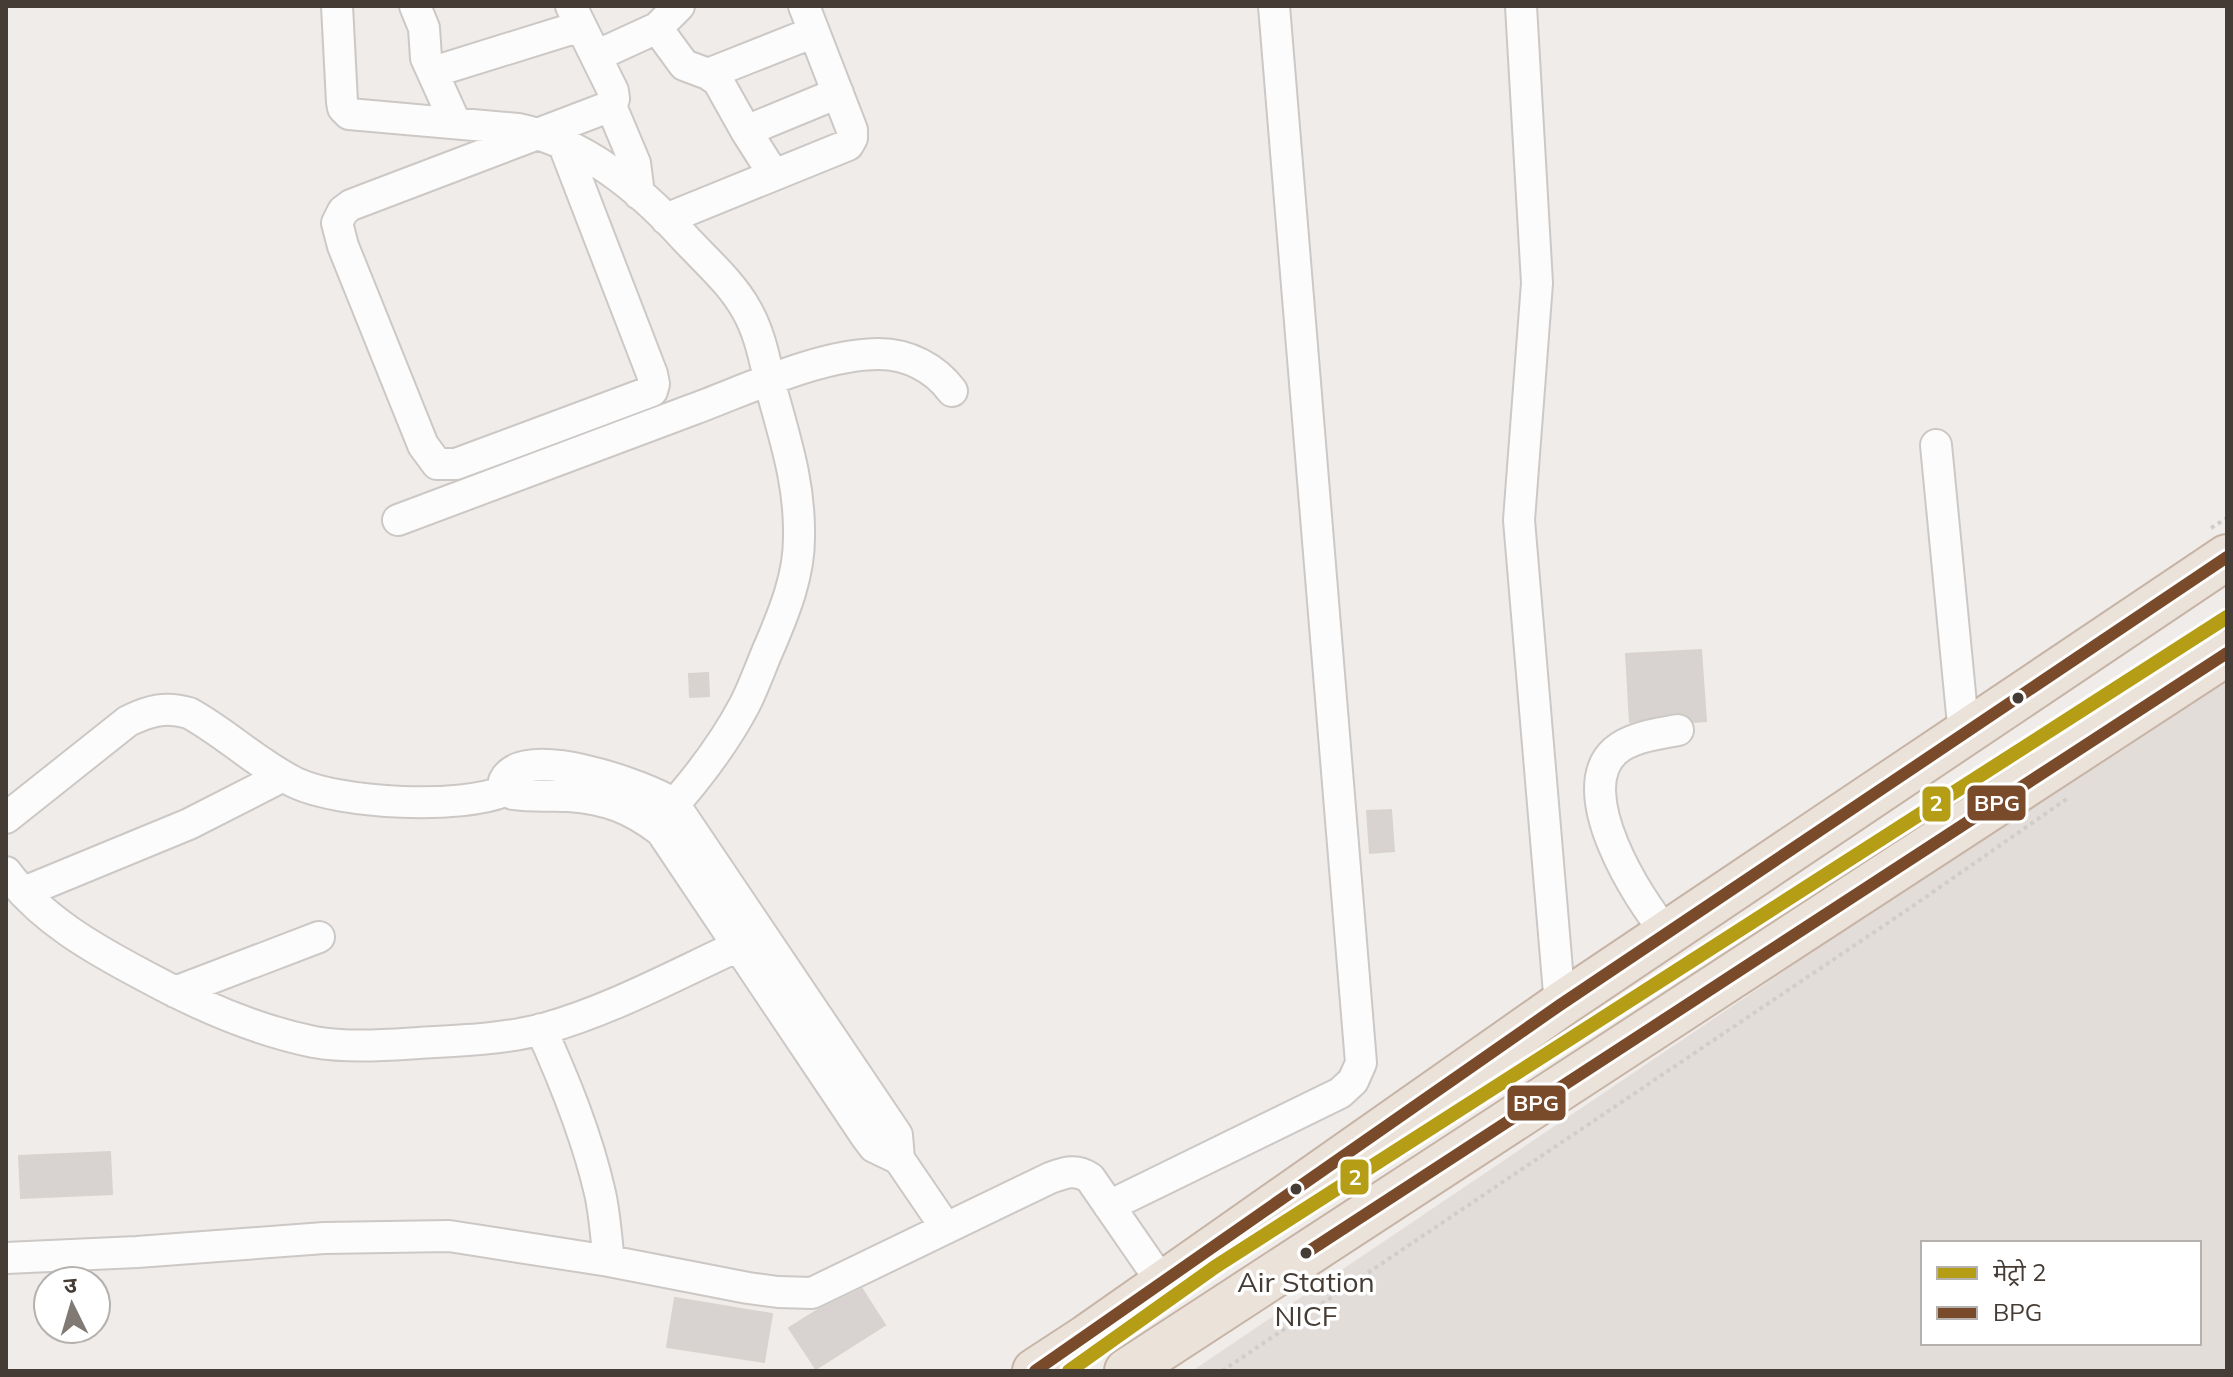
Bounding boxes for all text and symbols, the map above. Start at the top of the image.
unlabelled marker [2010,690,2026,706]
line badge: BPG [1966,784,2027,822]
line badge: 2 [1921,785,1952,823]
text: 2 [1929,789,1943,817]
text: BPG [1974,789,2020,817]
line badge: BPG [1506,1084,1567,1122]
text: BPG [1513,1089,1559,1117]
line badge: 2 [1339,1158,1370,1196]
text: 2 [1348,1163,1362,1191]
unlabelled marker [1288,1181,1304,1197]
legend [1921,1241,2201,1345]
marker: Air Station NICF [1298,1245,1314,1261]
text: मेट्रो 2 [1993,1257,2046,1287]
place label: Air Station NICF [1237,1264,1375,1333]
north arrow [32,1265,112,1345]
text: उ [63,1270,79,1300]
text: BPG [1993,1297,2042,1327]

